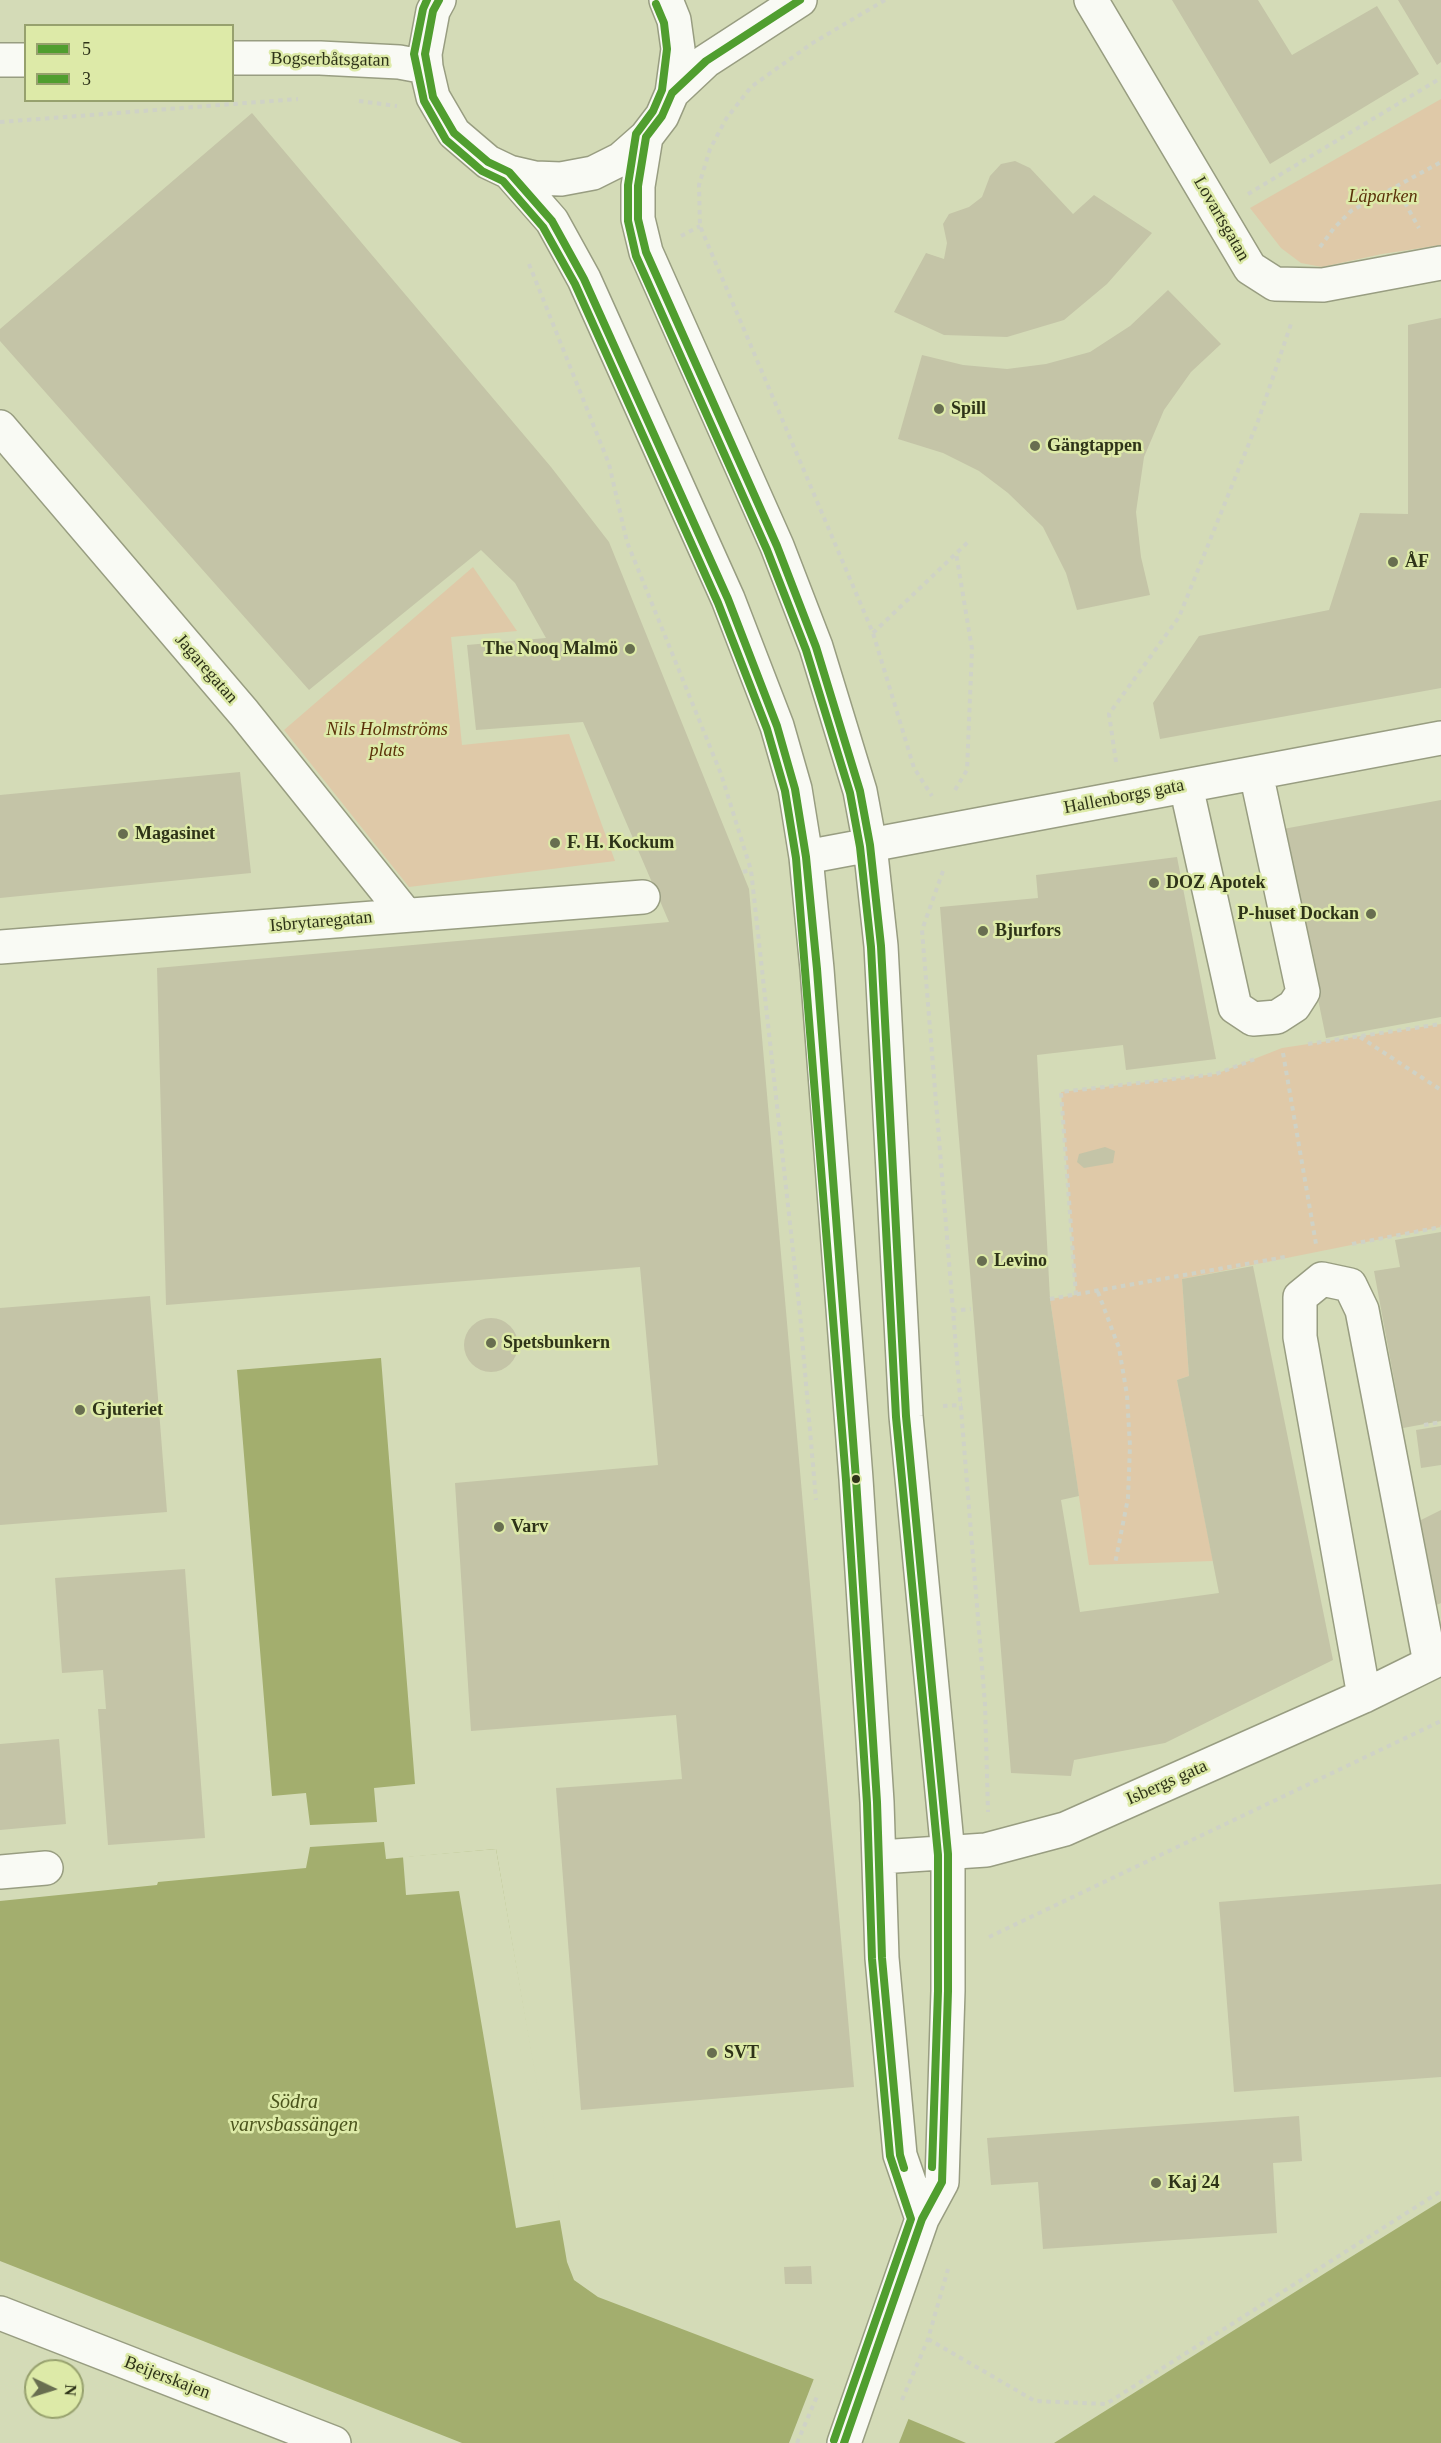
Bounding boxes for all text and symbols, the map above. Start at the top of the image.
legend [24,24,234,102]
text: 5 [82,39,91,59]
street label: Bogserbåtsgatan [270,48,390,72]
text: 3 [82,69,91,89]
street label: Lovartsgatan [1188,173,1254,265]
park label: Läparken [1349,186,1417,208]
place label: Spill [951,398,986,420]
marker: Spill [932,402,946,416]
place label: Gängtappen [1047,435,1142,457]
marker: Gängtappen [1028,439,1042,453]
place label: ÅF [1405,551,1429,573]
marker: ÅF [1386,555,1400,569]
street label: Jagaregatan [170,630,242,708]
place label: The Nooq Malmö [483,638,618,660]
marker: The Nooq Malmö [623,642,637,656]
park label: Nils Holmströms plats [326,719,448,762]
street label: Hallenborgs gata [1062,775,1186,819]
place label: Magasinet [135,823,215,845]
marker: Magasinet [116,827,130,841]
place label: F. H. Kockum [567,832,674,854]
marker: F. H. Kockum [548,836,562,850]
place label: DOZ Apotek [1166,872,1266,894]
marker: DOZ Apotek [1147,876,1161,890]
place label: P-huset Dockan [1237,903,1359,925]
street label: Isbrytaregatan [269,907,373,937]
marker: P-huset Dockan [1364,907,1378,921]
place label: Bjurfors [995,920,1061,942]
marker: Bjurfors [976,924,990,938]
place label: Levino [994,1250,1047,1272]
marker: Levino [975,1254,989,1268]
place label: Spetsbunkern [503,1332,610,1354]
marker: Spetsbunkern [484,1336,498,1350]
place label: Gjuteriet [92,1399,163,1421]
marker: Gjuteriet [73,1403,87,1417]
unlabelled marker [850,1473,862,1485]
place label: Varv [511,1516,548,1538]
marker: Varv [492,1520,506,1534]
street label: Isbergs gata [1123,1756,1211,1810]
place label: SVT [724,2042,759,2064]
marker: SVT [705,2046,719,2060]
water label: Södra varvsbassängen [230,2091,358,2138]
place label: Kaj 24 [1168,2172,1219,2194]
marker: Kaj 24 [1149,2176,1163,2190]
street label: Beijerskajen [121,2352,213,2404]
north arrow [24,2359,84,2419]
text: N [62,2384,79,2397]

